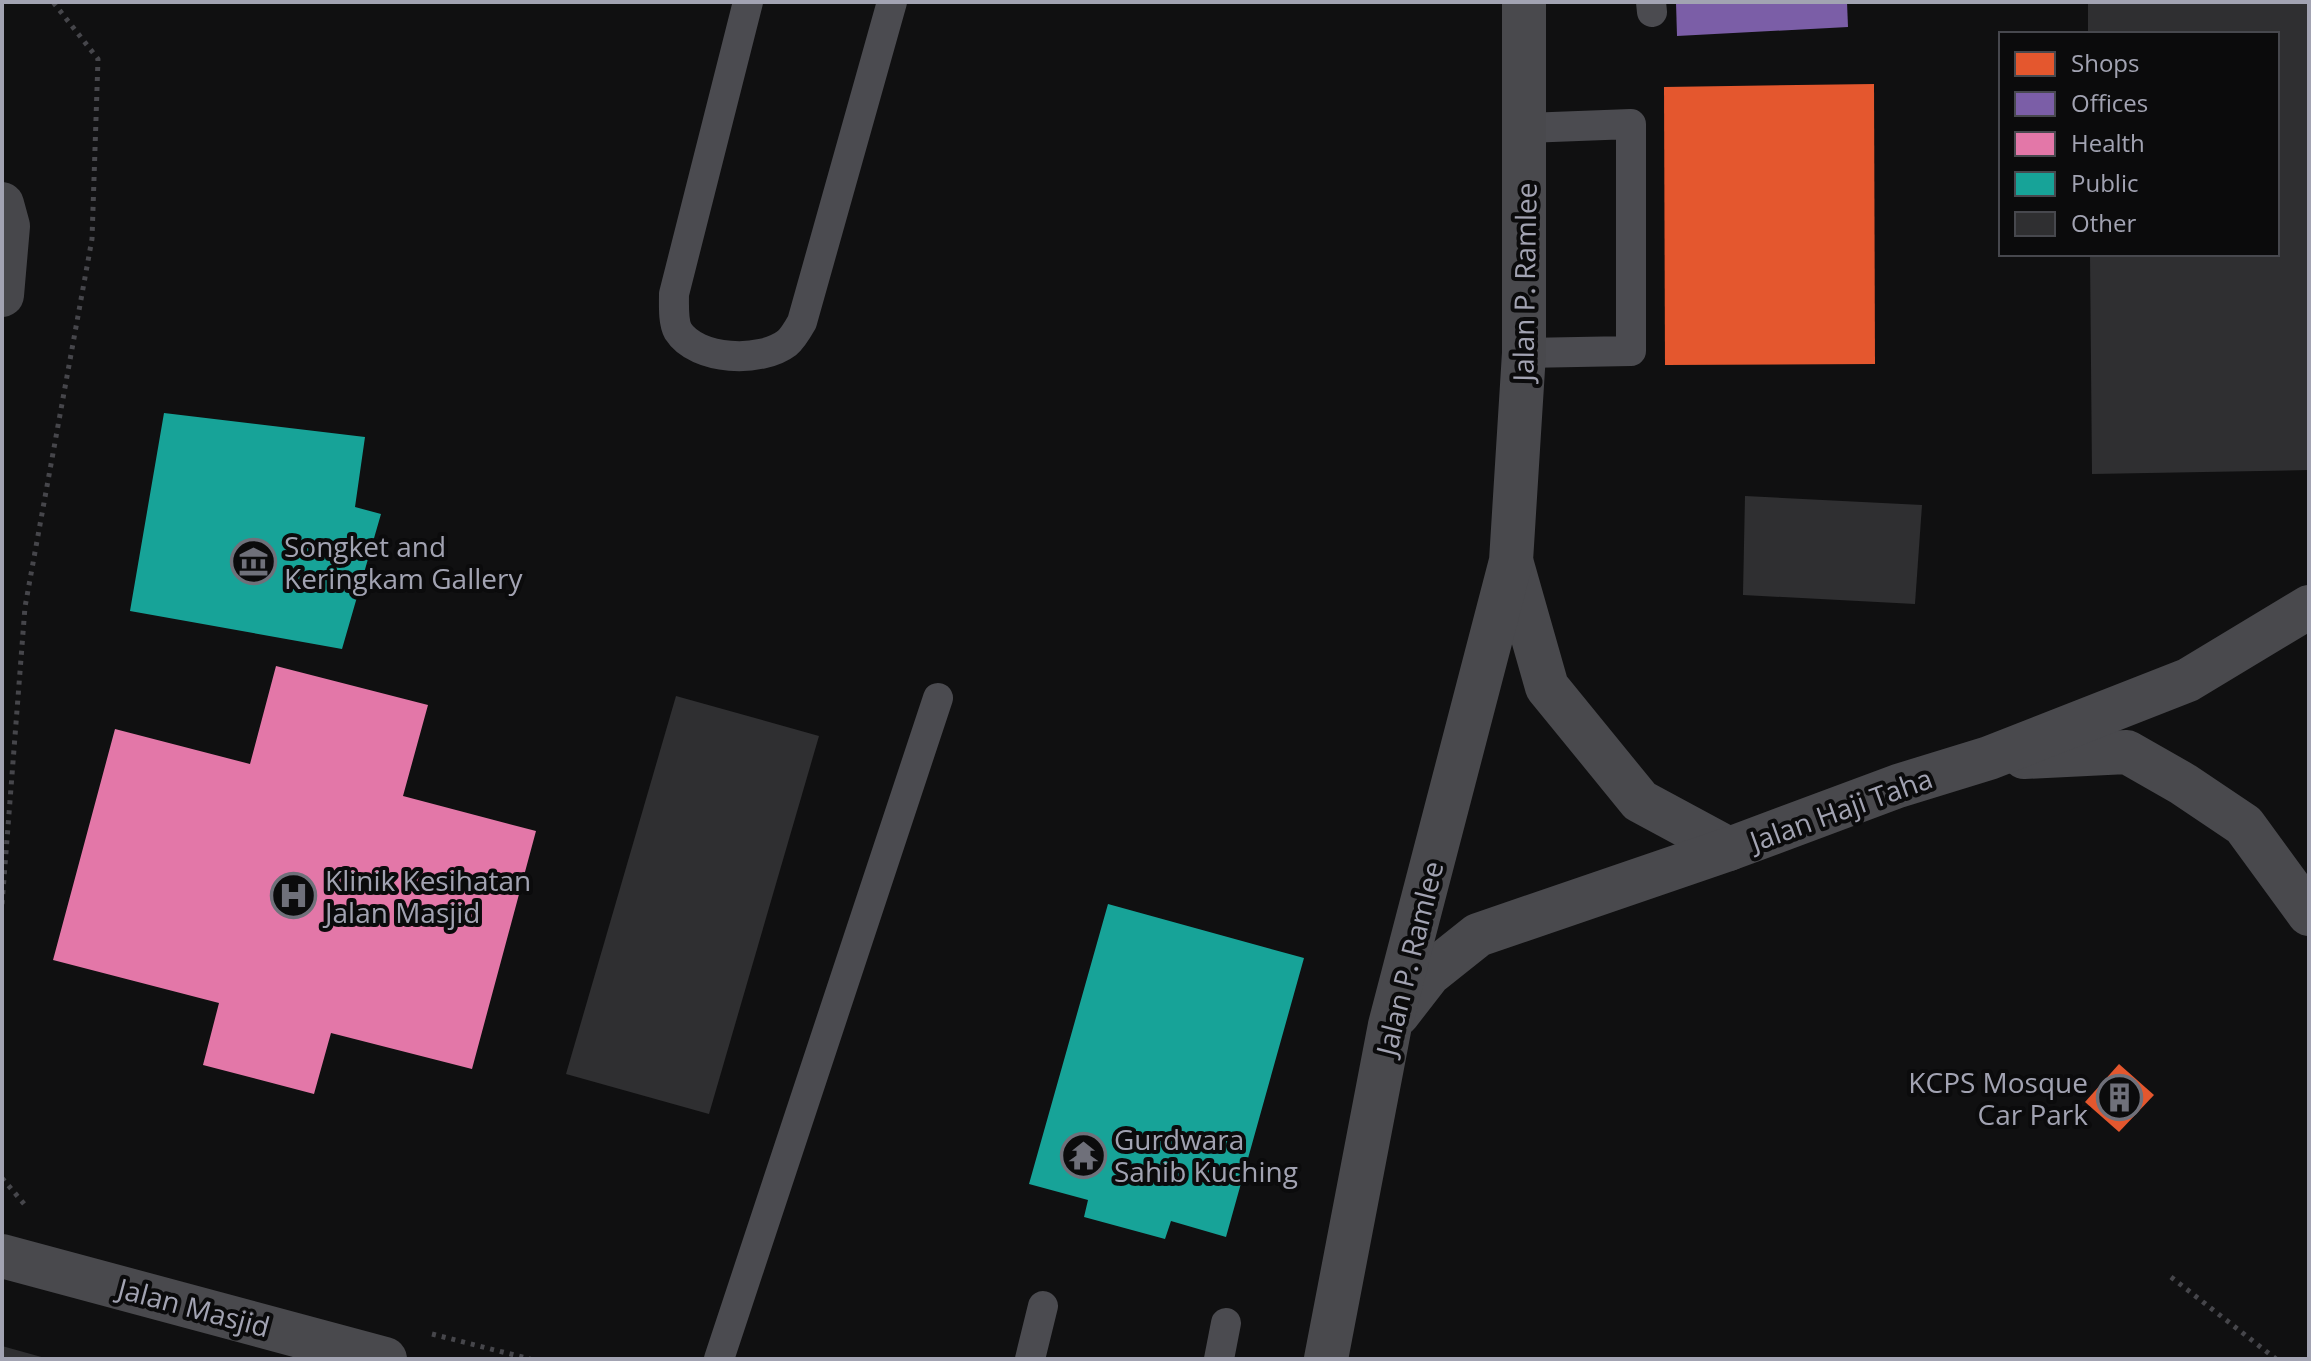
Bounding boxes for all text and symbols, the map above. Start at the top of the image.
legend [1999,32,2279,256]
text: Shops [2071,46,2139,79]
text: Offices [2071,86,2148,119]
text: Health [2071,126,2145,159]
text: Public [2071,166,2138,199]
street label: Jalan P. Ramlee [1503,182,1545,385]
text: Other [2071,206,2136,239]
place label: Songket and Keringkam Gallery [284,527,523,597]
museum icon: Songket and Keringkam Gallery [229,538,277,586]
street label: Jalan Haji Taha [1742,758,1937,861]
street label: Jalan P. Ramlee [1366,857,1451,1062]
place label: Klinik Kesihatan Jalan Masjid [322,861,531,931]
hospital icon: Klinik Kesihatan Jalan Masjid [270,872,318,920]
place label: KCPS Mosque Car Park [1908,1063,2088,1133]
building icon: KCPS Mosque Car Park [2095,1074,2143,1122]
place label: Gurdwara Sahib Kuching [1114,1120,1298,1190]
temple icon: Gurdwara Sahib Kuching [1059,1131,1107,1179]
street label: Jalan Masjid [111,1268,274,1345]

